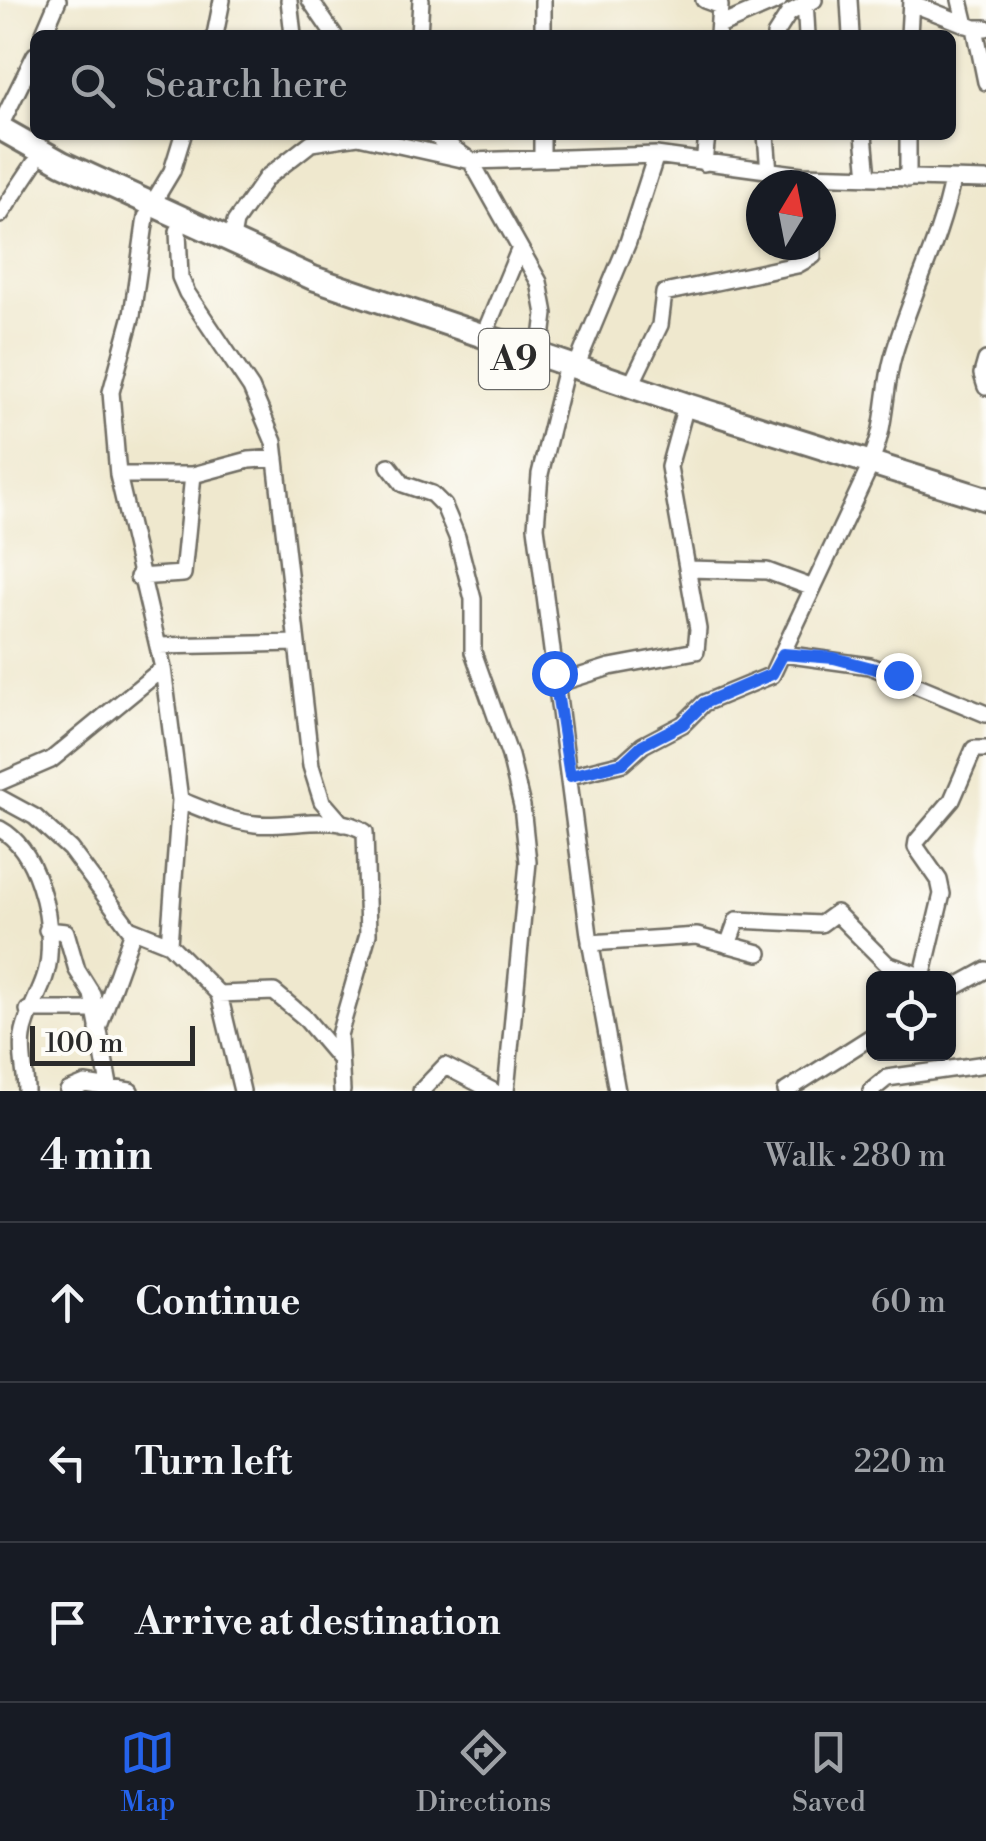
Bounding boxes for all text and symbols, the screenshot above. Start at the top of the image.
search box [30,30,956,140]
icon: search [65,58,120,113]
text: Search here [145,62,348,109]
north arrow [746,170,836,260]
road number: A9 [479,329,549,389]
route start [532,651,578,697]
route end [876,653,922,699]
map controls [866,971,956,1061]
button: locate [866,971,956,1061]
scale bar [30,1021,195,1066]
text: 100 m [45,1026,124,1061]
text: 4 min [40,1130,152,1183]
text: Walk · 280 m [764,1136,946,1176]
icon: ahead [40,1275,95,1330]
text: Continue [135,1279,300,1326]
text: 60 m [871,1282,946,1322]
icon: left [40,1435,95,1490]
text: Turn left [135,1439,292,1486]
text: 220 m [854,1442,946,1482]
icon: arrive [40,1595,95,1650]
text: Arrive at destination [135,1599,501,1646]
tab: Map [120,1725,175,1820]
tab: Directions [416,1725,551,1820]
tab: Saved [792,1725,866,1820]

